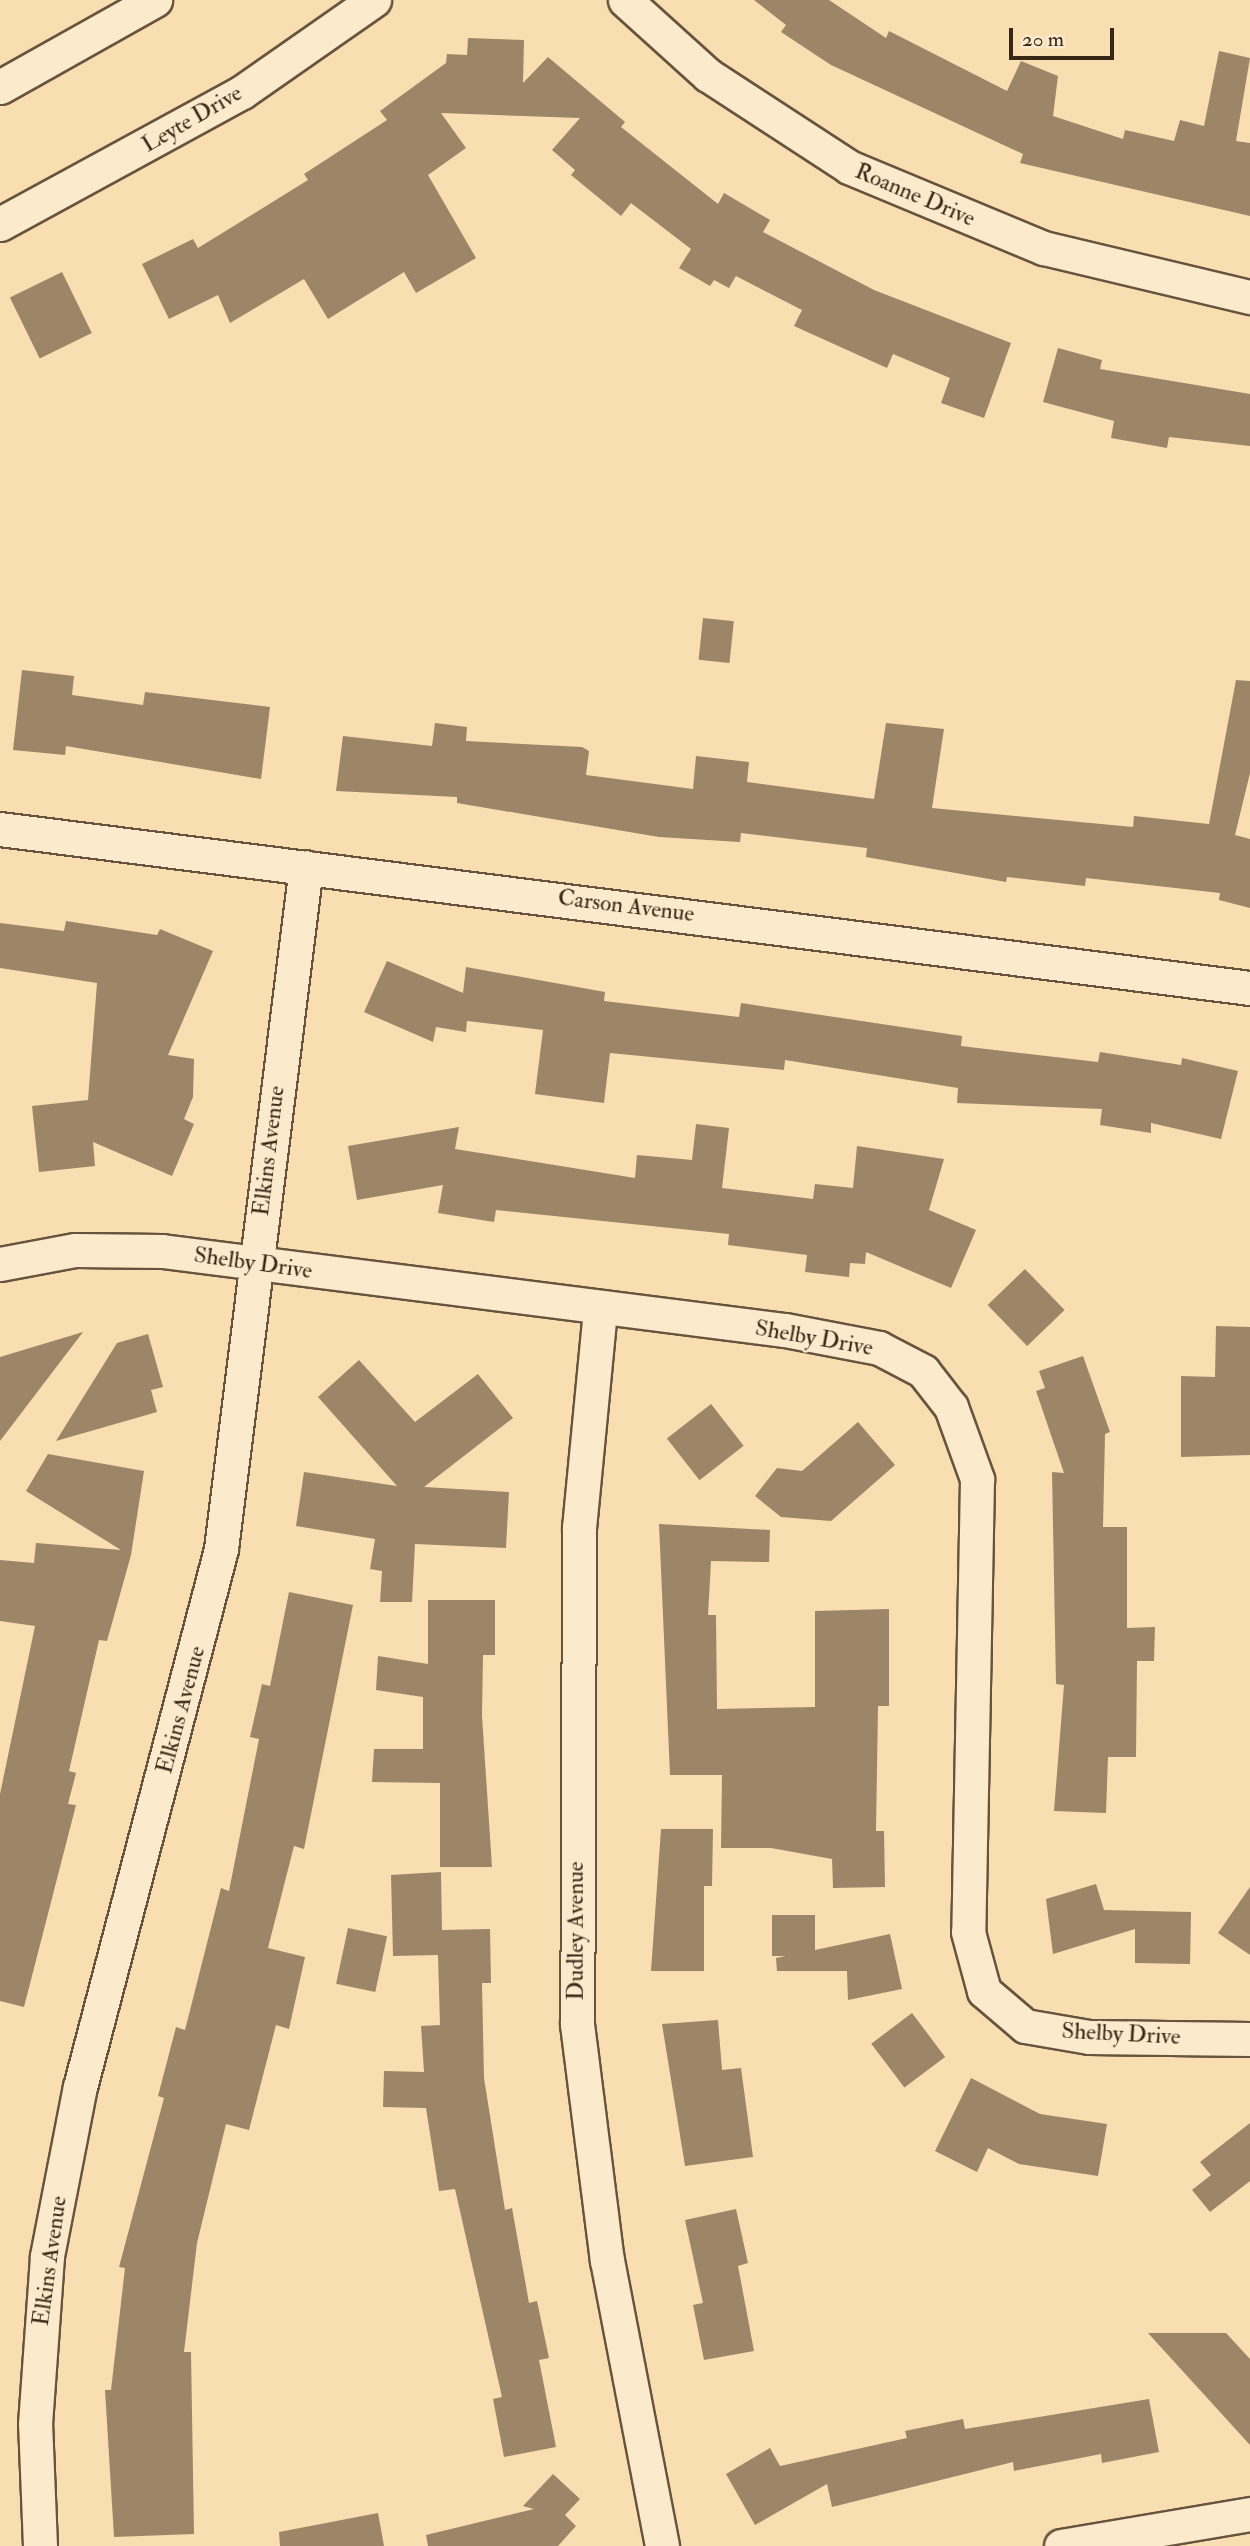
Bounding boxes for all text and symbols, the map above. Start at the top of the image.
scale bar [1012,14,1117,58]
text: 20 m [1022,26,1064,53]
street label: Leyte Drive [137,79,247,159]
street label: Roanne Drive [851,157,979,233]
street label: Carson Avenue [556,884,696,928]
street label: Elkins Avenue [247,1084,291,1218]
street label: Shelby Drive [192,1241,314,1285]
street label: Shelby Drive [753,1314,875,1362]
street label: Elkins Avenue [151,1643,211,1777]
street label: Dudley Avenue [562,1862,590,2000]
street label: Shelby Drive [1061,2017,1181,2051]
street label: Elkins Avenue [27,2194,73,2328]

